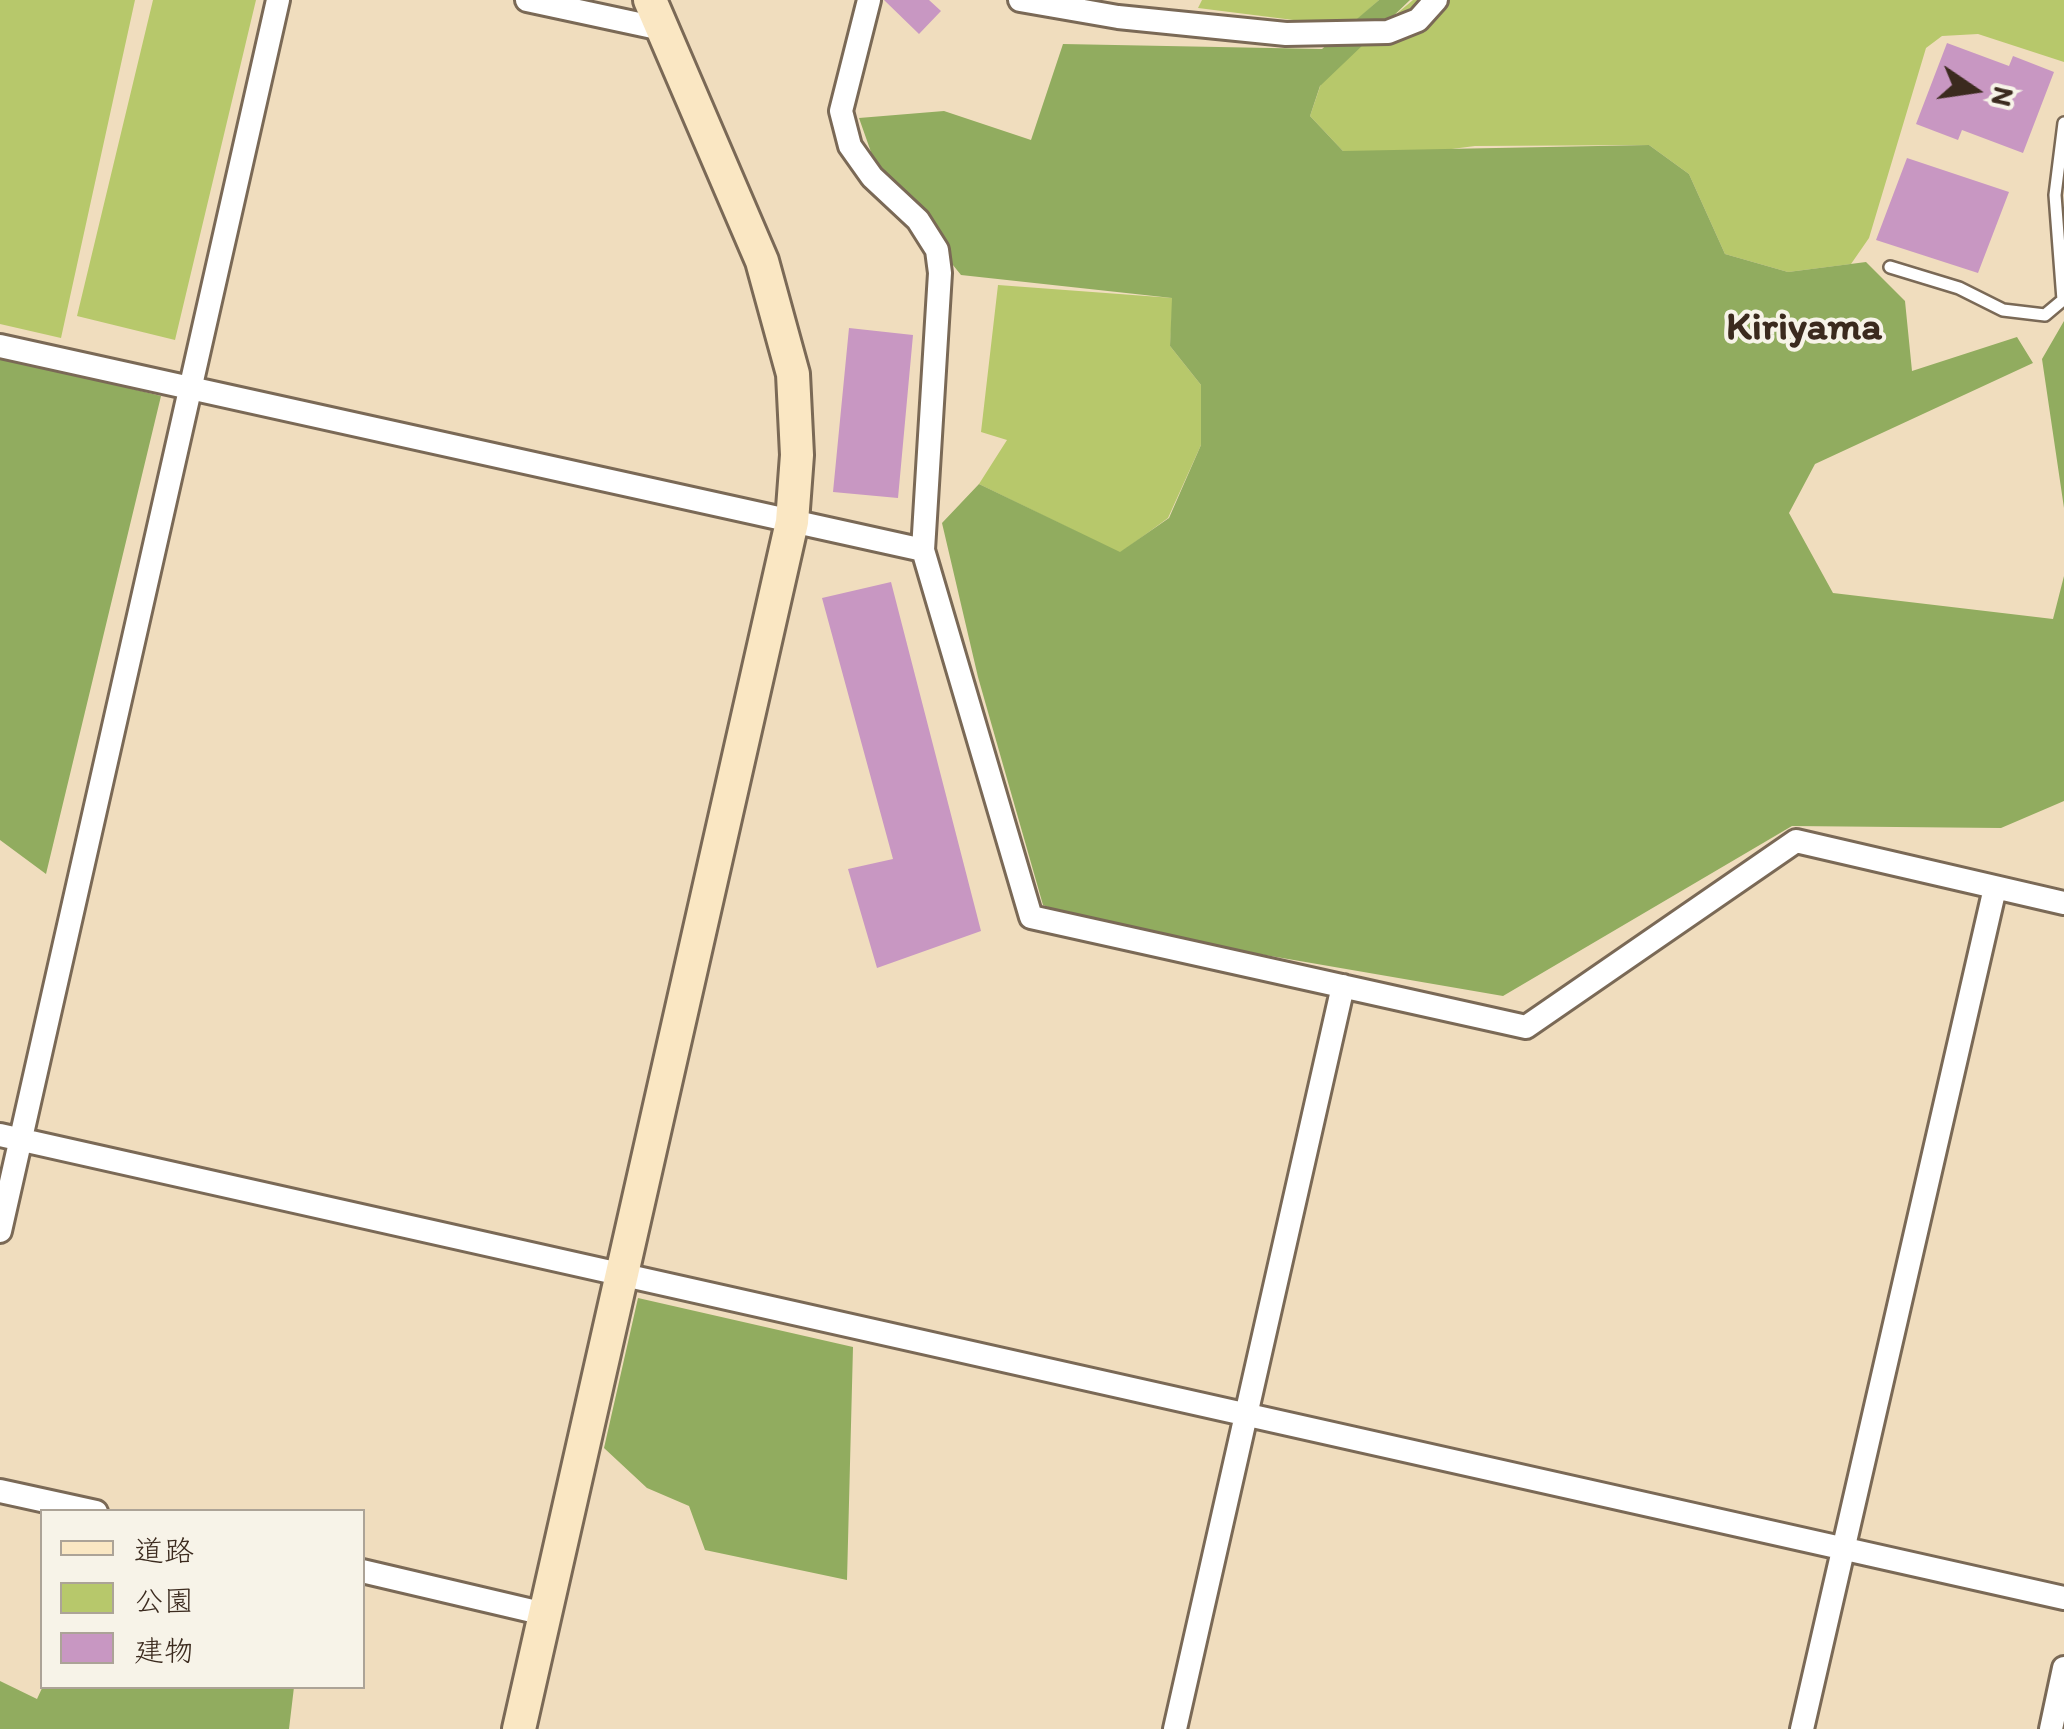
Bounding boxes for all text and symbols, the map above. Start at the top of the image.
north arrow [1924,40,2024,140]
text: N [1985,84,2022,110]
district label: Kiriyama [1726,305,1882,353]
legend [40,1509,365,1689]
text: 道路 [134,1532,194,1569]
text: 公園 [134,1582,194,1619]
text: 建物 [134,1632,194,1669]

